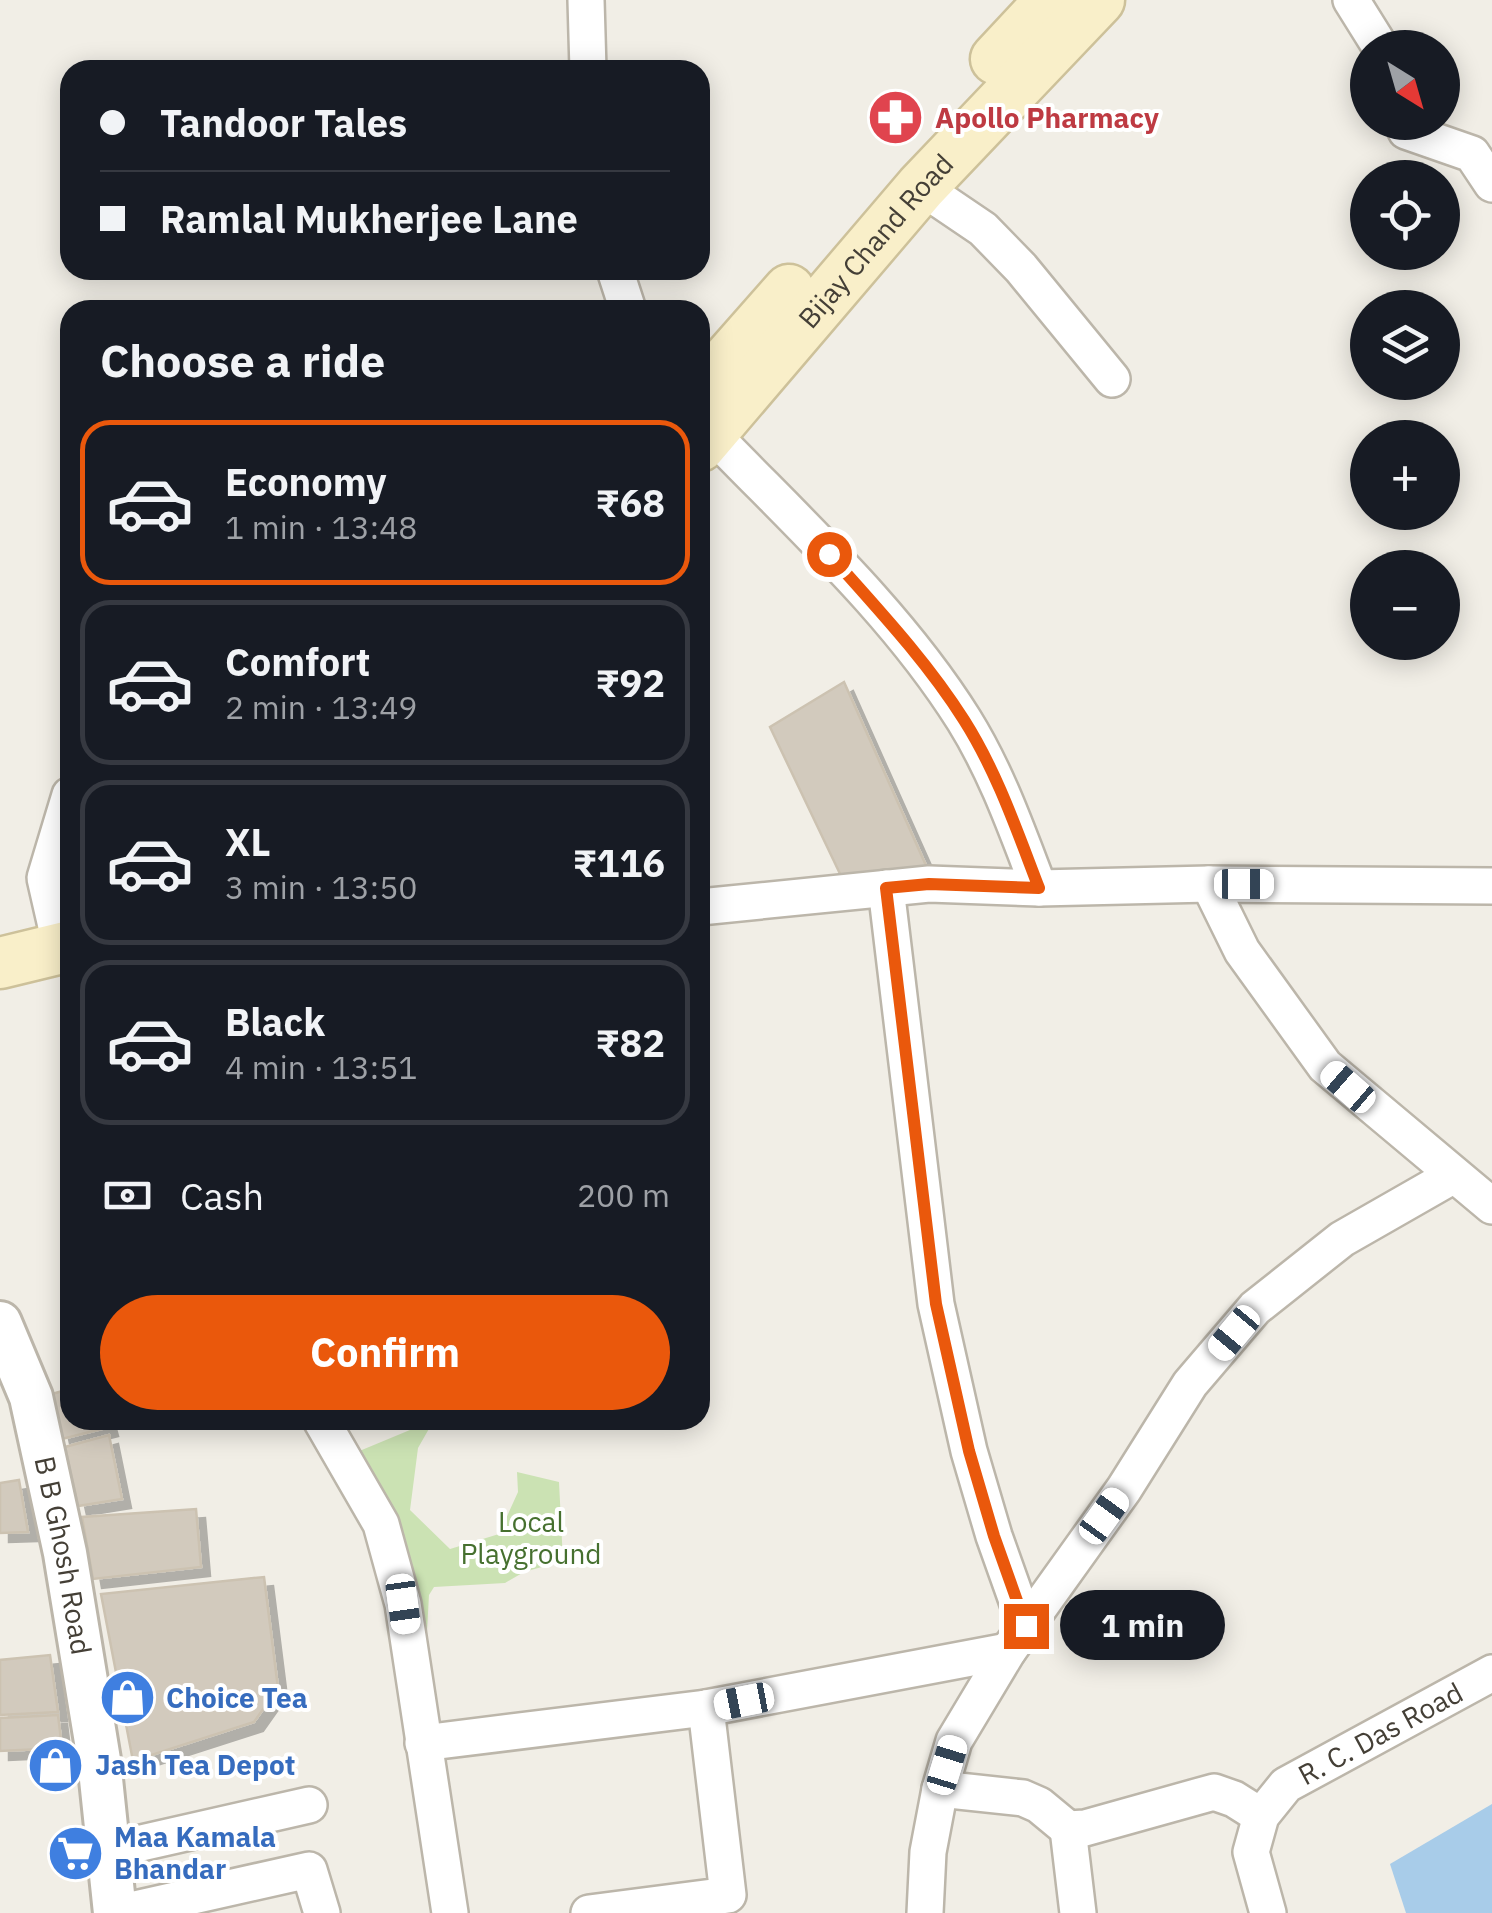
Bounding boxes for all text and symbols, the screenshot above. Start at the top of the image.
north arrow [1350,30,1460,140]
map controls [1350,30,1460,660]
pharmacy icon: Apollo Pharmacy [866,88,926,148]
text: Tandoor Tales [160,98,407,147]
place label: Apollo Pharmacy [935,99,1159,136]
street label: Bijay Chand Road [790,146,961,336]
button: locate [1350,160,1460,270]
text: Ramlal Mukherjee Lane [160,194,578,243]
button: layers [1350,290,1460,400]
text: Choose a ride [100,331,385,389]
button: + [1350,420,1460,530]
text: Economy [225,457,387,506]
icon: car [105,458,195,548]
text: ₹68 [595,478,665,527]
text: 1 min · 13:48 [225,506,418,548]
route start [807,532,852,577]
button: − [1350,550,1460,660]
text: Comfort [225,637,370,686]
icon: car [105,638,195,728]
text: ₹92 [595,658,665,707]
text: 2 min · 13:49 [225,686,418,728]
text: XL [225,817,271,866]
icon: car [105,818,195,908]
text: ₹116 [573,838,665,887]
text: 3 min · 13:50 [225,866,418,908]
car [1214,869,1274,899]
text: Black [225,997,325,1046]
icon: car [105,998,195,1088]
text: ₹82 [595,1018,665,1067]
text: 4 min · 13:51 [225,1046,418,1088]
car [1316,1056,1380,1118]
icon: cash [100,1168,155,1223]
text: Cash [180,1171,264,1220]
text: 200 m [577,1174,670,1216]
button: Confirm [100,1295,670,1410]
car [1203,1300,1265,1366]
street label: B B Ghosh Road [26,1453,100,1657]
car [1074,1483,1134,1549]
park label: Local Playground [460,1503,602,1572]
car [384,1572,422,1636]
callout: 1 min [1061,1591,1226,1661]
route end [1004,1604,1049,1649]
text: 1 min [1101,1604,1184,1646]
shop icon: Choice Tea [97,1668,157,1728]
street label: R. C. Das Road [1291,1673,1469,1793]
place label: Choice Tea [166,1679,308,1716]
car [712,1681,776,1721]
car [924,1732,970,1798]
shop icon: Jash Tea Depot [26,1735,86,1795]
place label: Jash Tea Depot [95,1746,295,1783]
place label: Maa Kamala Bhandar [114,1818,276,1887]
supermarket icon: Maa Kamala Bhandar [45,1823,105,1883]

